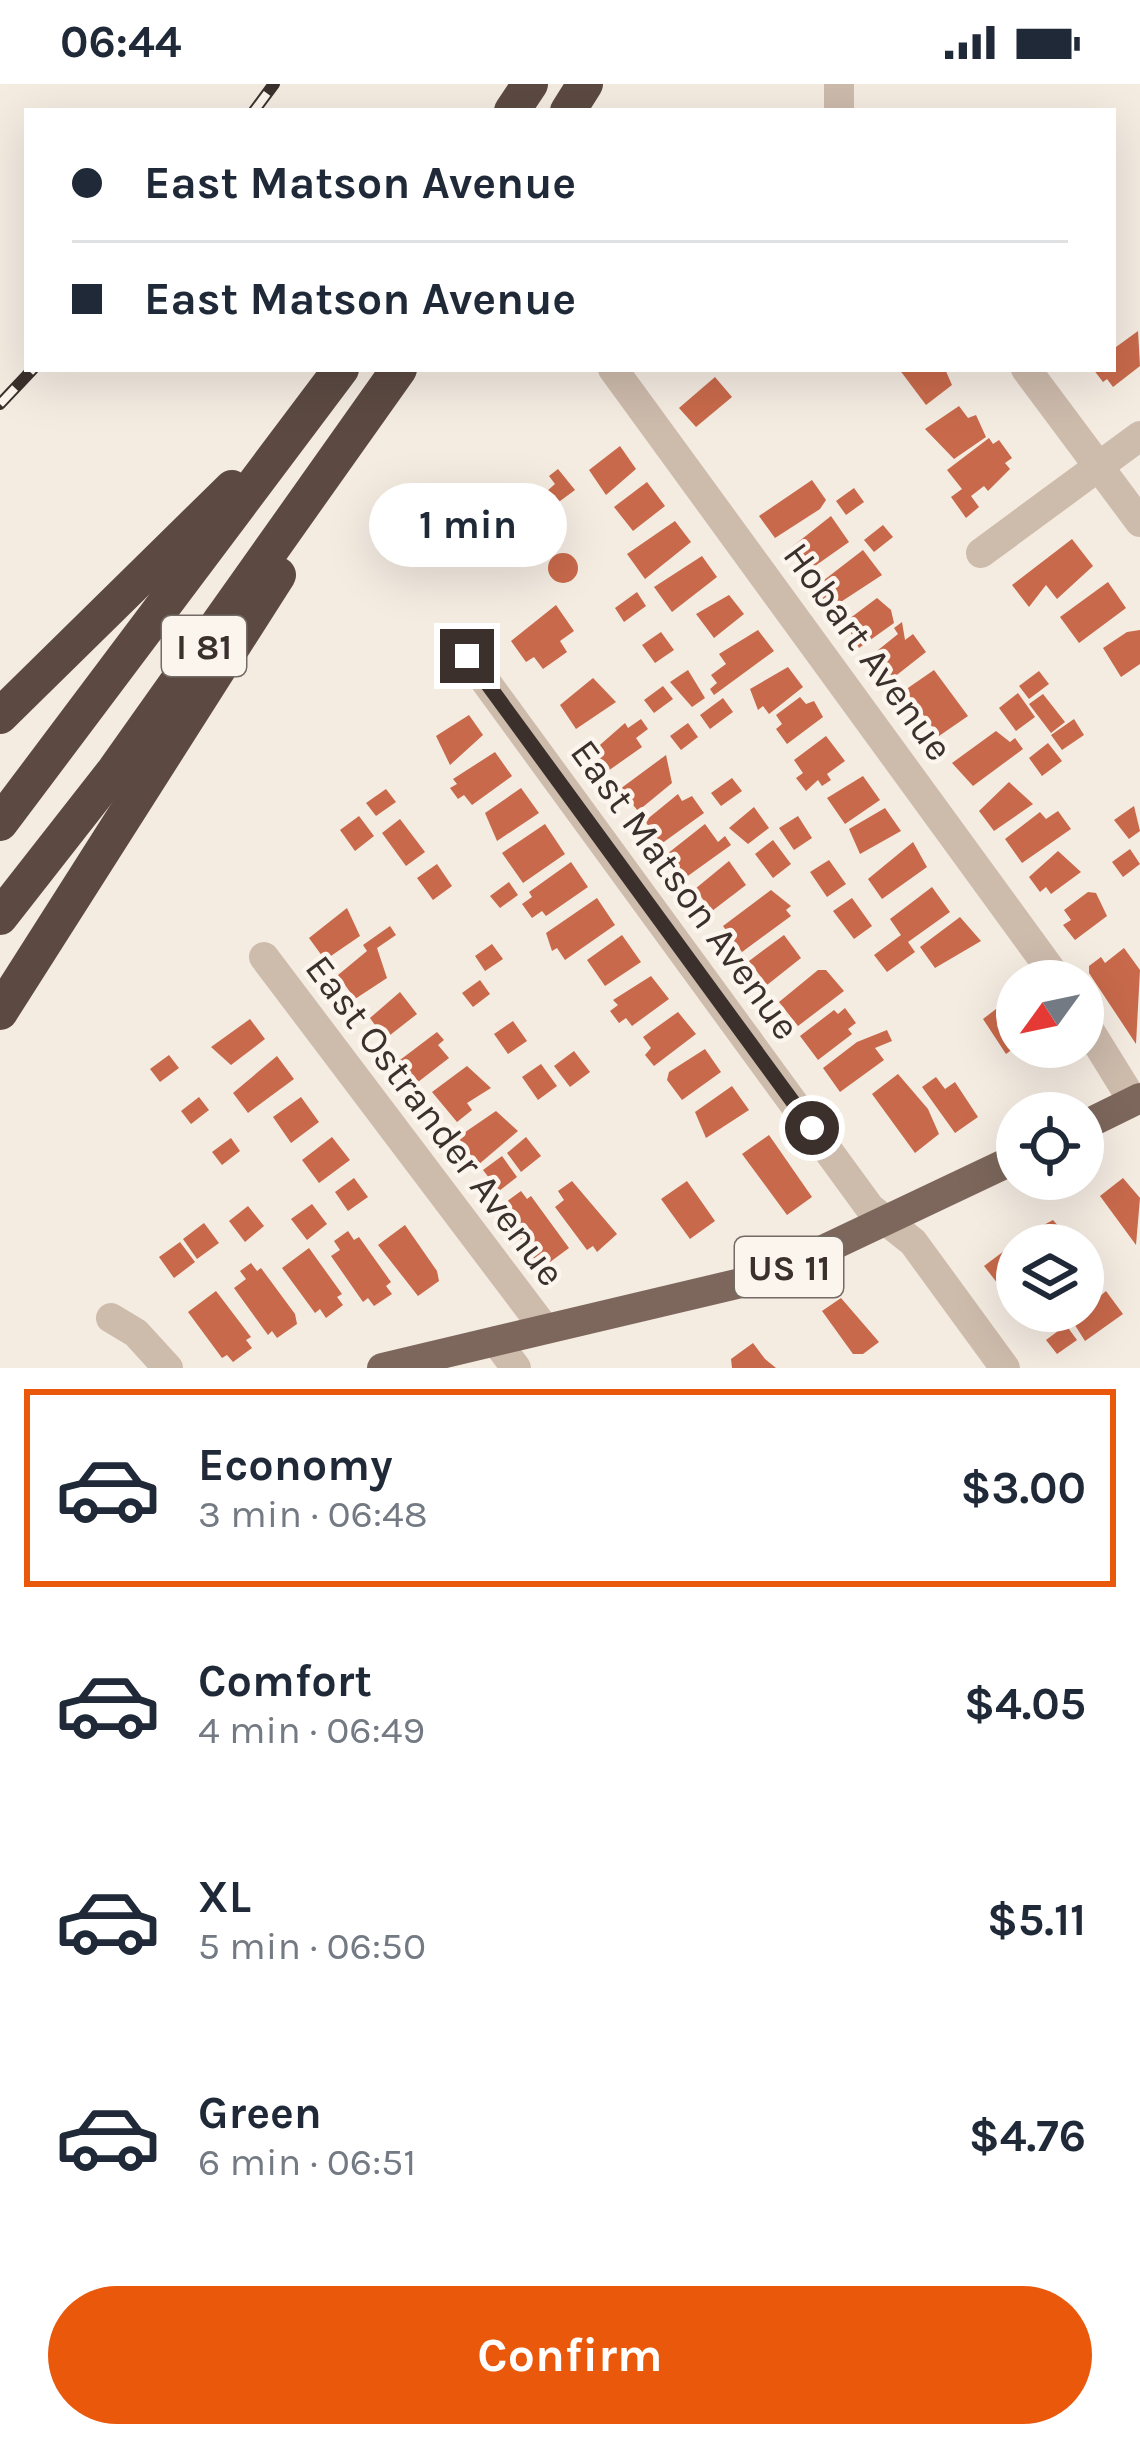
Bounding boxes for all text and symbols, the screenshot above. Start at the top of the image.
text: 06:44 [60,16,181,68]
text: East Matson Avenue [144,157,576,209]
text: East Matson Avenue [144,273,576,325]
callout: 1 min [368,482,566,566]
text: 1 min [419,502,517,548]
street label: Hobart Avenue [774,534,963,770]
road number: I 81 [162,616,246,676]
route end [440,629,494,683]
street label: East Matson Avenue [561,730,810,1049]
street label: East Ostrander Avenue [296,946,575,1295]
north arrow [996,960,1104,1068]
map controls [996,960,1104,1332]
button: locate [996,1092,1104,1200]
route start [785,1101,839,1155]
button: layers [996,1224,1104,1332]
road number: US 11 [735,1237,843,1297]
icon: car [54,1434,162,1542]
text: Economy [198,1439,393,1491]
text: $3.00 [960,1462,1086,1514]
text: 3 min · 06:48 [198,1491,428,1537]
icon: car [54,1650,162,1758]
text: Comfort [198,1655,372,1707]
text: $4.05 [964,1678,1086,1730]
text: 4 min · 06:49 [198,1707,425,1753]
icon: car [54,1866,162,1974]
text: XL [198,1871,251,1923]
text: $5.11 [987,1894,1086,1946]
text: 5 min · 06:50 [198,1923,426,1969]
icon: car [54,2082,162,2190]
text: Green [198,2087,322,2139]
text: $4.76 [969,2110,1086,2162]
text: 6 min · 06:51 [198,2139,416,2185]
button: Confirm [48,2286,1092,2424]

